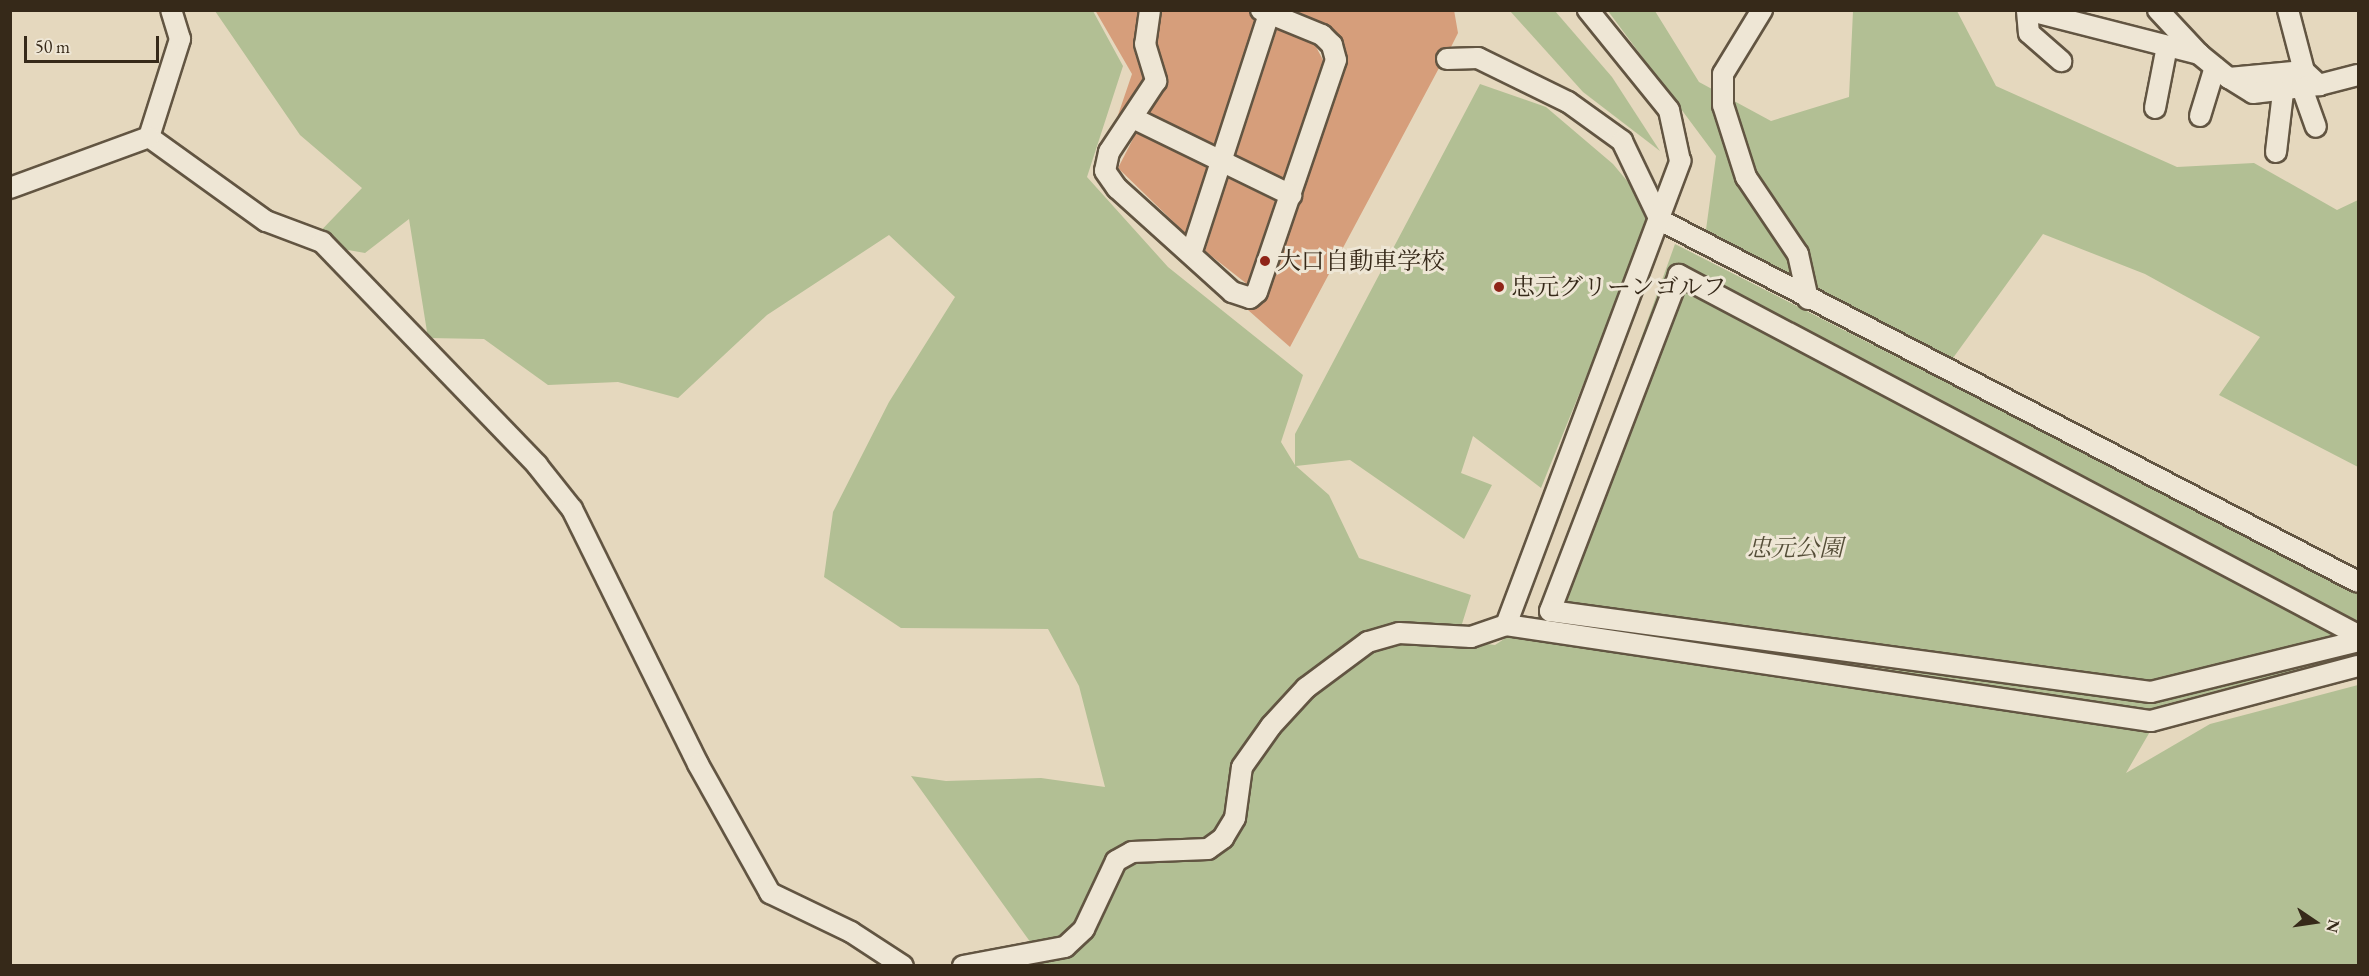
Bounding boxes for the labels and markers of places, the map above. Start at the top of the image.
place label: 大口自動車学校 [1277,247,1445,275]
marker: 大口自動車学校 [1258,254,1272,268]
place label: 忠元グリーンゴルフ [1511,273,1727,301]
marker: 忠元グリーンゴルフ [1492,280,1506,294]

